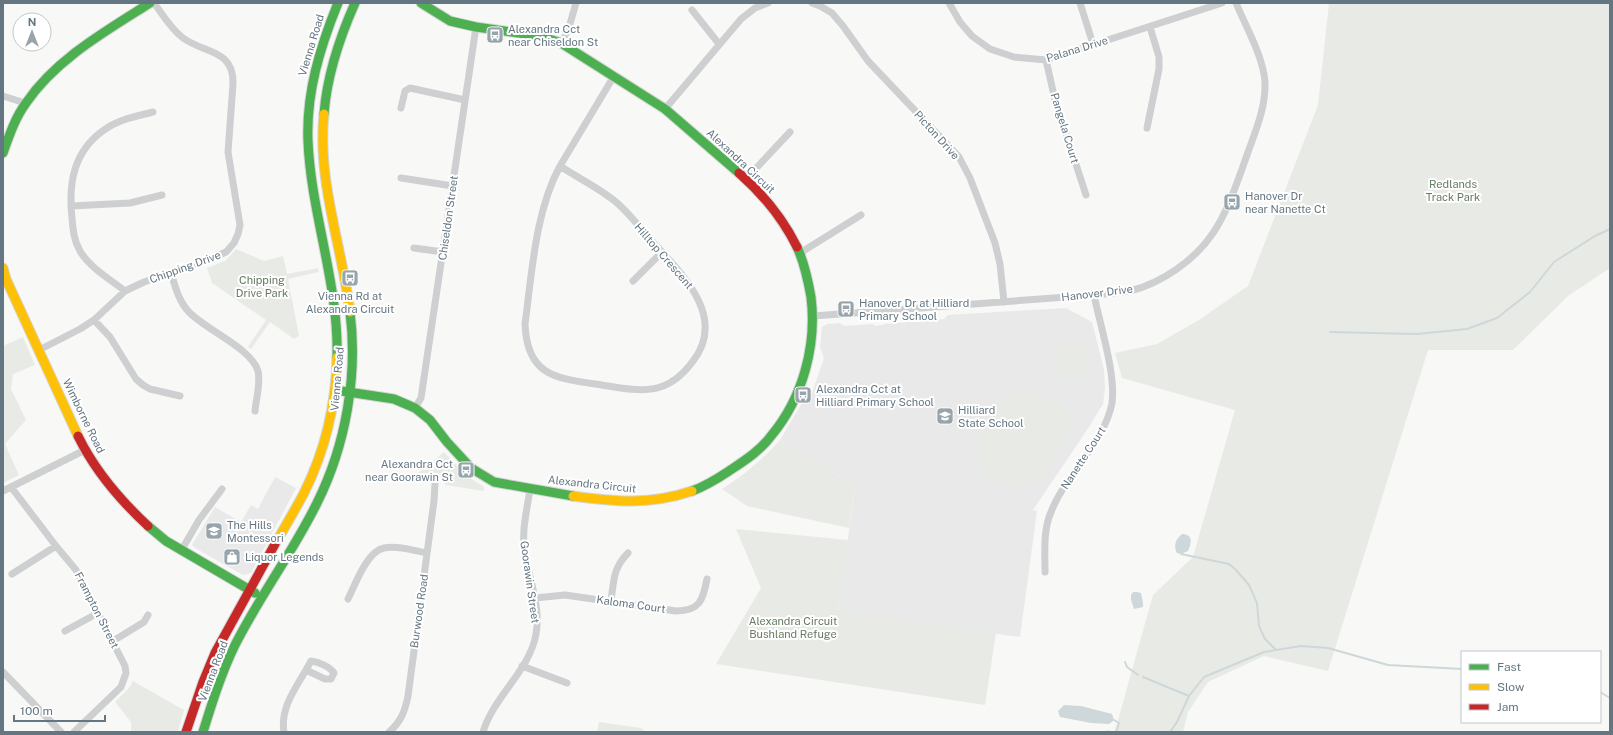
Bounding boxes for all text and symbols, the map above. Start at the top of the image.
north arrow [12,12,52,52]
street label: Vienna Road [296,13,326,77]
text: N [28,16,36,28]
place label: Alexandra Cct near Chiseldon St [508,23,598,48]
bus stop icon: Alexandra Cct near Chiseldon St [485,25,505,45]
street label: Palana Drive [1045,34,1109,64]
street label: Pangela Court [1049,91,1081,165]
street label: Picton Drive [912,108,962,162]
street label: Alexandra Circuit [704,126,778,196]
street label: Chiseldon Street [436,175,460,261]
park label: Redlands Track Park [1426,178,1480,203]
place label: Hanover Dr near Nanette Ct [1245,190,1326,215]
bus stop icon: Hanover Dr near Nanette Ct [1222,192,1242,212]
street label: Hilltop Crescent [632,221,696,291]
street label: Chipping Drive [148,249,222,285]
bus stop icon: Vienna Rd at Alexandra Circuit [340,268,360,288]
park label: Chipping Drive Park [236,274,288,299]
street label: Hanover Drive [1061,283,1133,303]
place label: Vienna Rd at Alexandra Circuit [306,290,394,315]
place label: Hanover Dr at Hilliard Primary School [859,297,969,322]
bus stop icon: Hanover Dr at Hilliard Primary School [836,299,856,319]
street label: Vienna Road [328,347,346,411]
street label: Wimborne Road [61,377,107,455]
place label: Alexandra Cct at Hilliard Primary School [816,383,934,408]
bus stop icon: Alexandra Cct at Hilliard Primary School [793,385,813,405]
place label: Hilliard State School [958,404,1024,429]
school or university icon: Hilliard State School [935,406,955,426]
street label: Nanette Court [1058,425,1108,491]
place label: Alexandra Cct near Goorawin St [365,458,453,483]
bus stop icon: Alexandra Cct near Goorawin St [456,460,476,480]
street label: Alexandra Circuit [547,473,637,495]
place label: The Hills Montessori [227,519,284,544]
school or university icon: The Hills Montessori [204,521,224,541]
street label: Goorawin Street [518,540,542,624]
shop icon: Liquor Legends [222,547,242,567]
place label: Liquor Legends [245,551,324,563]
street label: Frampton Street [73,570,121,650]
street label: Burwood Road [408,573,430,649]
street label: Kaloma Court [596,593,666,615]
park label: Alexandra Circuit Bushland Refuge [749,615,837,640]
street label: Vienna Road [196,639,230,703]
legend [1461,651,1601,723]
text: Fast [1497,660,1522,674]
text: Slow [1497,680,1525,694]
scale bar [14,697,105,723]
text: Jam [1497,700,1519,714]
text: 100 m [20,704,53,718]

